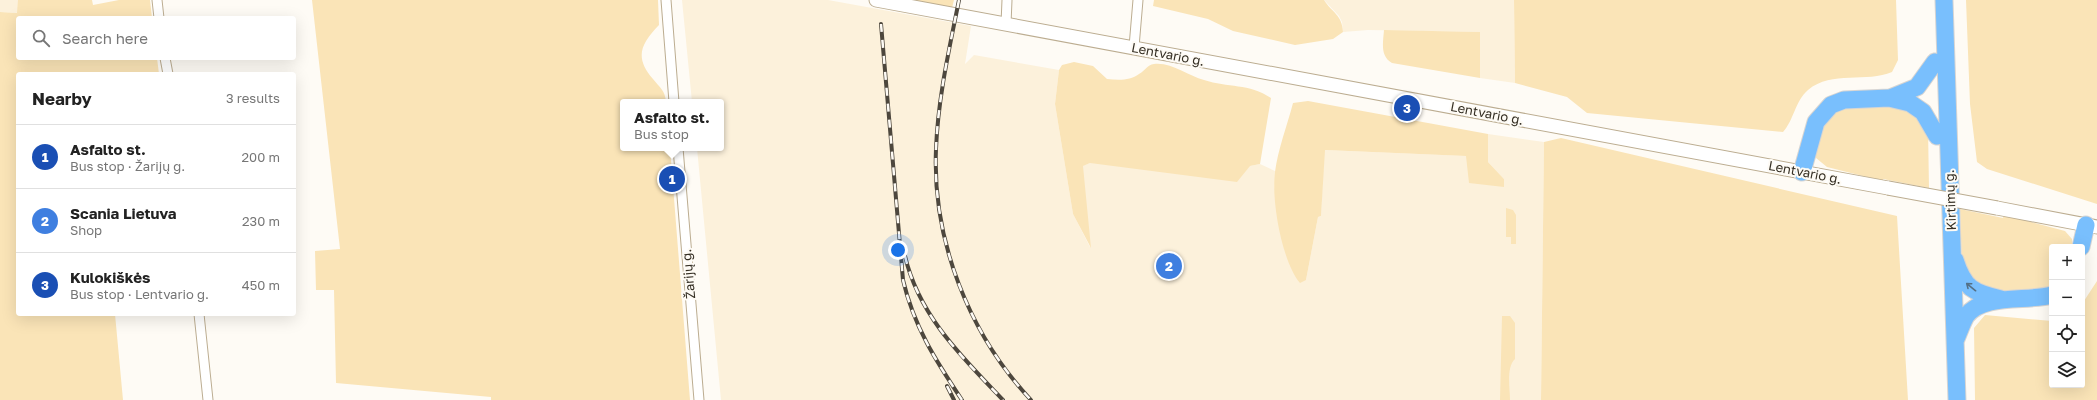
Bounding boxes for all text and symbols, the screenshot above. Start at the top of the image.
search box [16,16,296,60]
icon: search [30,27,52,49]
text: Search here [62,29,148,47]
street label: Lentvario g. [1130,39,1206,69]
text: Nearby [32,88,92,109]
text: 3 results [226,90,280,106]
pin: 3 [1394,93,1420,123]
street label: Lentvario g. [1449,98,1525,128]
popup [620,99,724,151]
text: Asfalto st. [634,108,710,126]
text: Bus stop [634,126,689,142]
text: Asfalto st. [70,140,146,158]
text: 1 [42,149,48,165]
text: 200 m [242,149,280,165]
street label: Lentvario g. [1767,157,1843,187]
text: Bus stop · Žarijų g. [70,158,185,174]
pin: 1 [659,164,685,194]
street label: Kirtimų g. [1941,169,1959,231]
text: Scania Lietuva [70,204,177,222]
text: 2 [41,213,49,229]
text: 230 m [242,213,280,229]
text: Shop [70,222,102,238]
your location [888,240,908,260]
map controls [2049,244,2085,388]
button: + [2049,244,2085,280]
street label: Žarijų g. [678,248,698,300]
pin: 2 [1156,251,1182,281]
text: Kulokiškės [70,268,150,286]
text: 3 [41,277,49,293]
text: 450 m [242,277,280,293]
button: − [2049,280,2085,316]
one-way arrow [1965,283,1976,292]
text: Bus stop · Lentvario g. [70,286,209,302]
button: locate [2049,316,2085,352]
button: layers [2049,352,2085,388]

